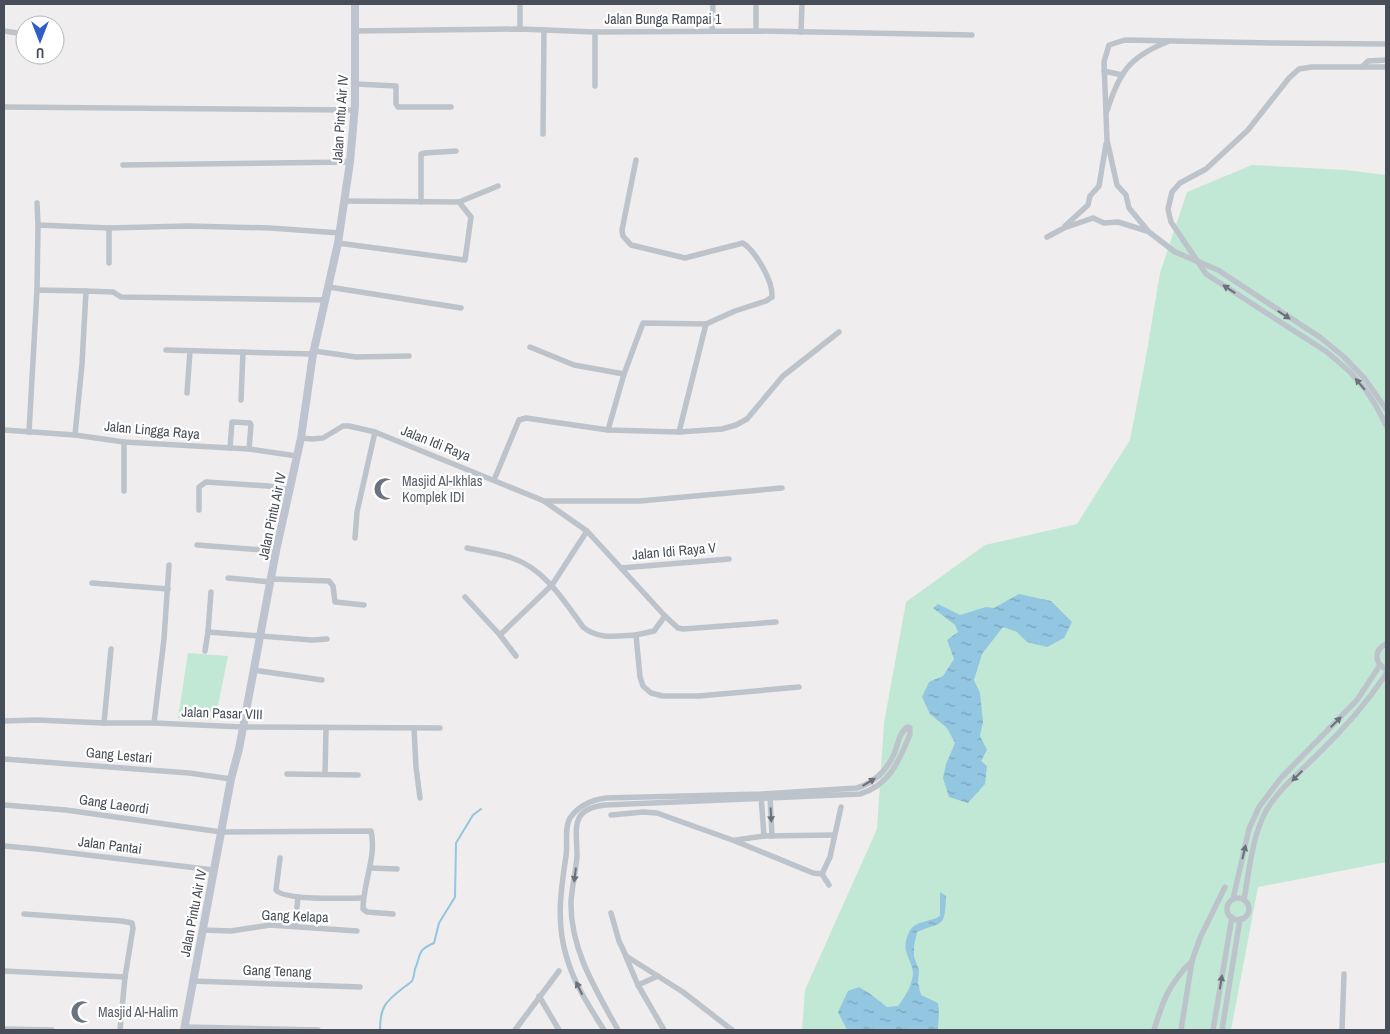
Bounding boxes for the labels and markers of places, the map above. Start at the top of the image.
place label: Masjid Al-Ikhlas Komplek IDI [402,472,483,506]
mosque icon: Masjid Al-Ikhlas Komplek IDI [372,476,398,502]
mosque icon: Masjid Al-Halim [69,999,95,1025]
place label: Masjid Al-Halim [98,1003,178,1021]

